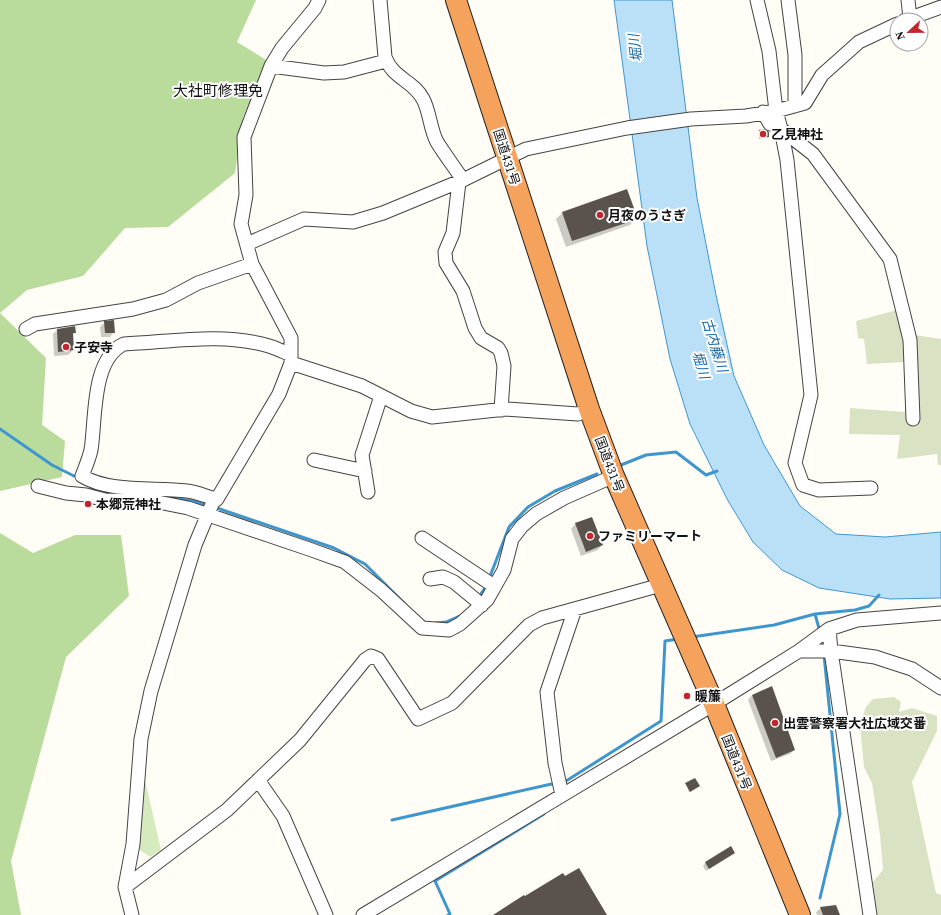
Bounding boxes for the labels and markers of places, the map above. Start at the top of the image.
place label: 乙見神社 [771,126,823,143]
marker: 乙見神社 [758,129,768,139]
place label: 月夜のうさぎ [608,207,686,224]
marker: 月夜のうさぎ [595,210,605,220]
place label: 子安寺 [74,339,113,356]
marker: 子安寺 [61,342,71,352]
place label: 本郷荒神社 [96,496,161,513]
marker: 本郷荒神社 [83,499,93,509]
place label: ファミリーマート [598,528,702,545]
marker: ファミリーマート [585,531,595,541]
place label: 暖簾 [695,688,721,705]
marker: 暖簾 [682,691,692,701]
place label: 出雲警察署大社広域交番 [783,715,926,732]
marker: 出雲警察署大社広域交番 [770,718,780,728]

